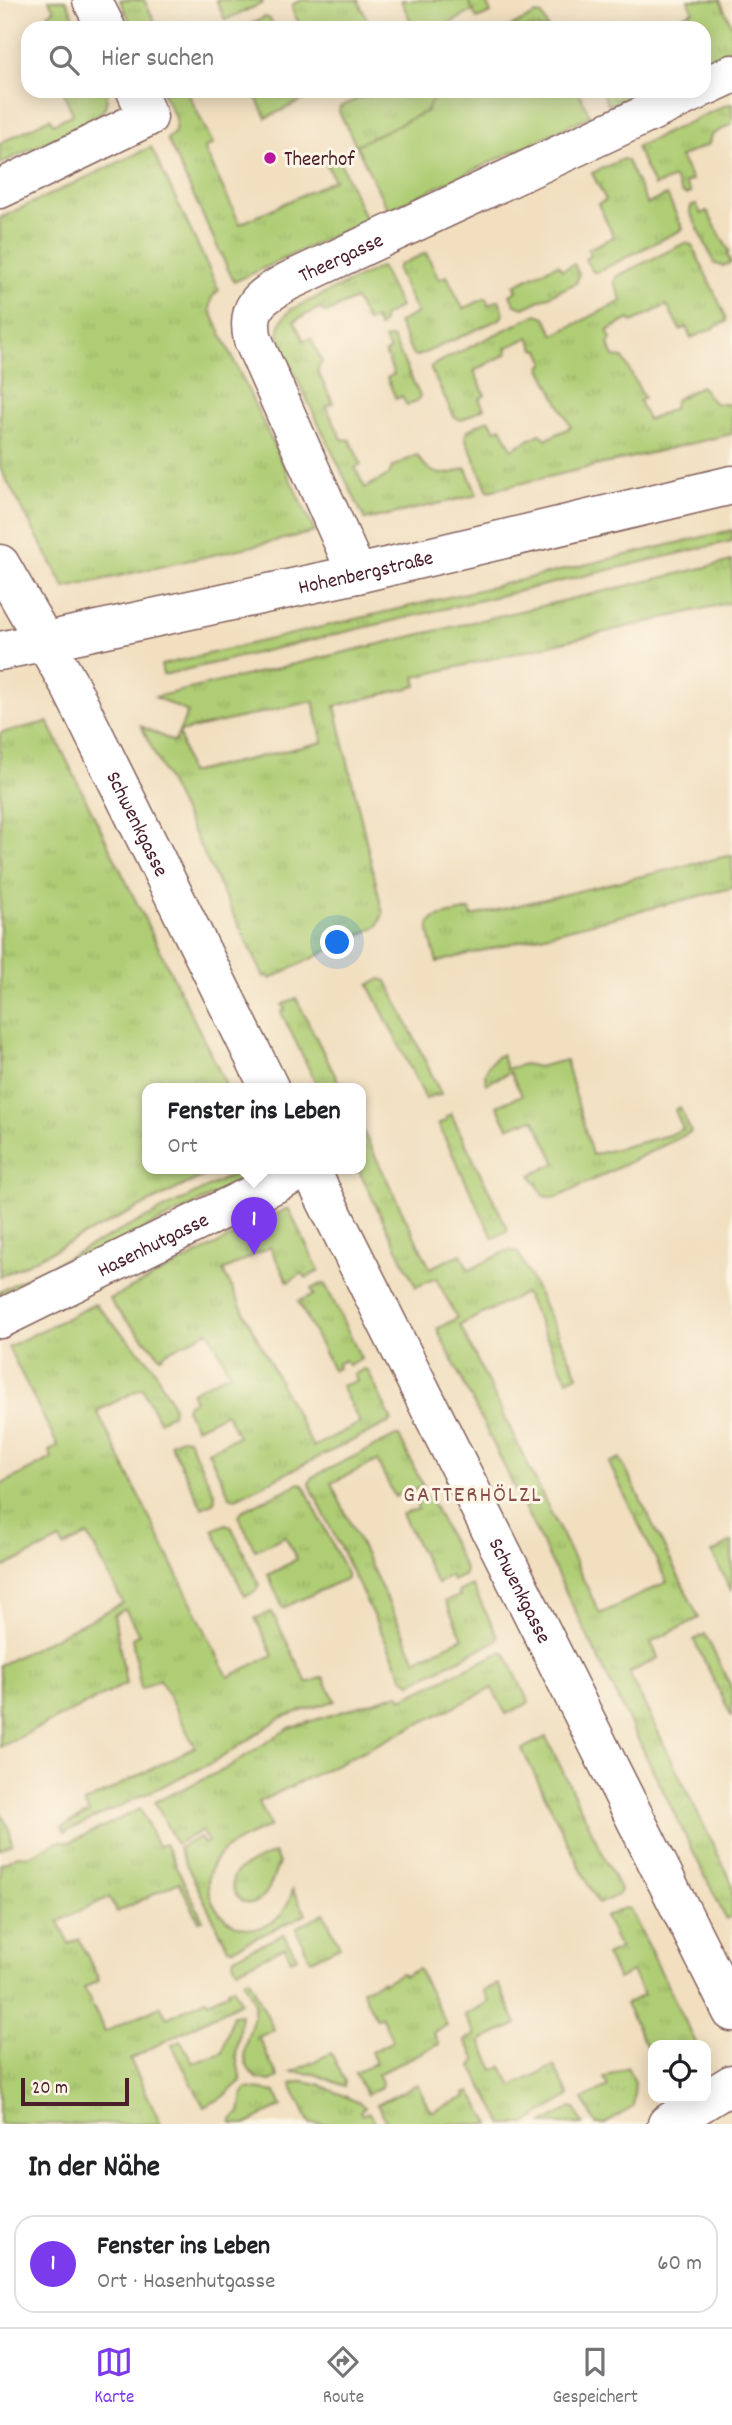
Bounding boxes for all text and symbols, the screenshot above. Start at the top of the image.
search box [21,21,711,98]
icon: search [45,41,83,79]
text: Hier suchen [101,41,214,78]
place label: Theerhof [284,146,355,176]
marker: Theerhof [262,150,278,166]
street label: Theergasse [295,227,389,292]
street label: Hohenbergstraße [296,544,437,604]
street label: Schwenkgasse [97,767,174,883]
your location [320,925,354,959]
popup [142,1083,366,1174]
text: Fenster ins Leben [167,1094,341,1131]
text: Ort [167,1131,198,1164]
pin: 1 [231,1197,277,1255]
street label: Hasenhutgasse [93,1207,215,1287]
district label: GATTERHÖLZL [403,1480,543,1513]
street label: Schwenkgasse [479,1534,557,1649]
map controls [648,2040,711,2103]
button: locate [648,2040,711,2103]
scale bar [21,2075,130,2107]
text: 20 m [32,2076,68,2103]
text: In der Nähe [28,2148,160,2191]
text: Fenster ins Leben [97,2229,270,2266]
text: 1 [50,2248,56,2281]
text: 60 m [657,2248,702,2281]
text: Ort · Hasenhutgasse [97,2266,275,2299]
tab: Karte [94,2343,134,2412]
tab: Route [323,2343,364,2412]
tab: Gespeichert [552,2343,638,2412]

